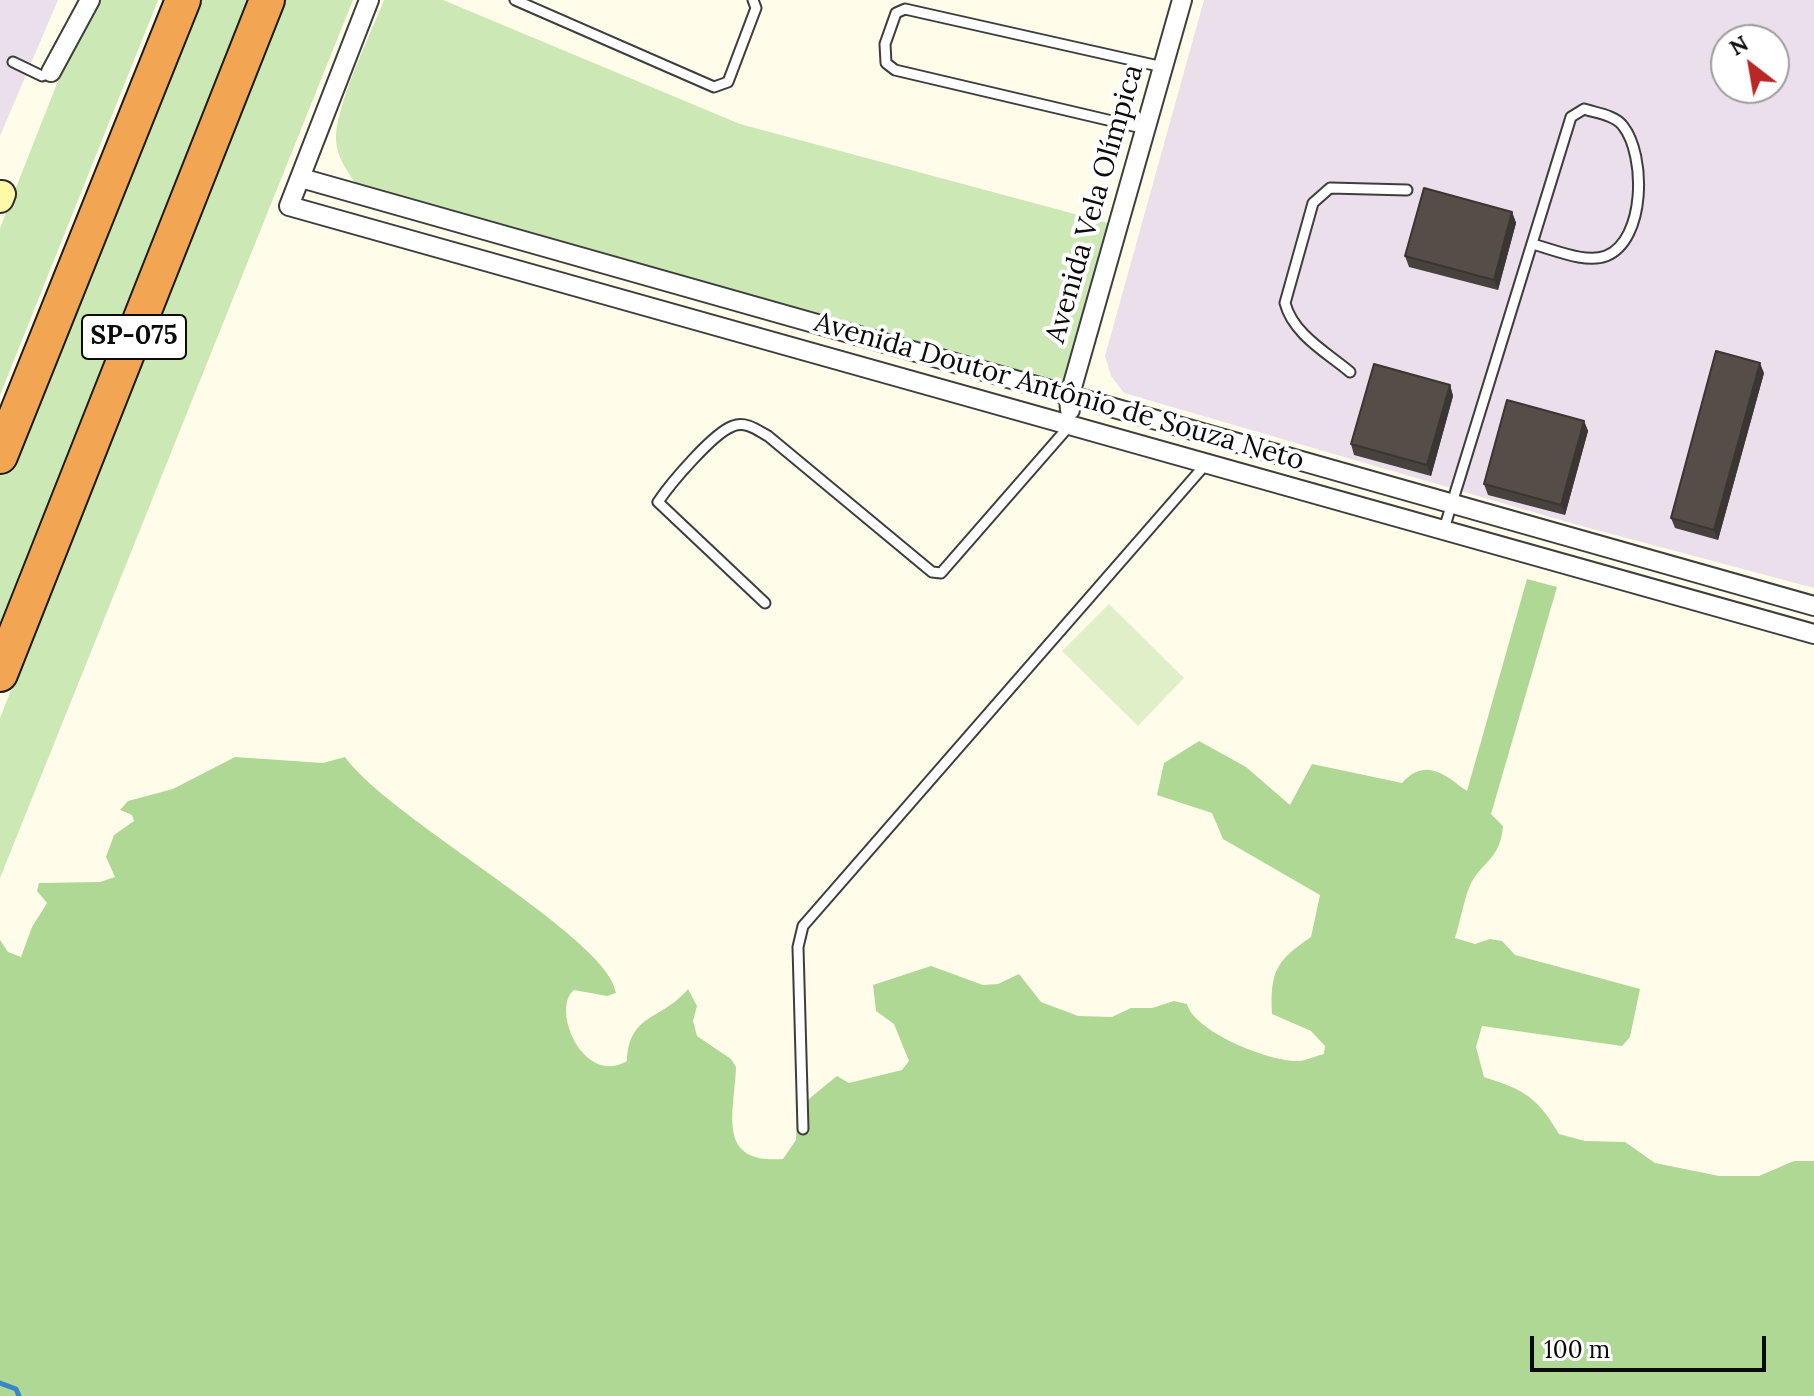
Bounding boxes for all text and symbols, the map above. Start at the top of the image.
north arrow [1710,24,1790,104]
text: N [1724,29,1753,62]
street label: Avenida Vela Olímpica [1039,61,1151,347]
street label: Avenida Doutor Antônio de Souza Neto [810,306,1308,478]
road number: SP-075 [82,315,186,359]
scale bar [1534,1320,1770,1370]
text: 100 m [1544,1334,1610,1365]

